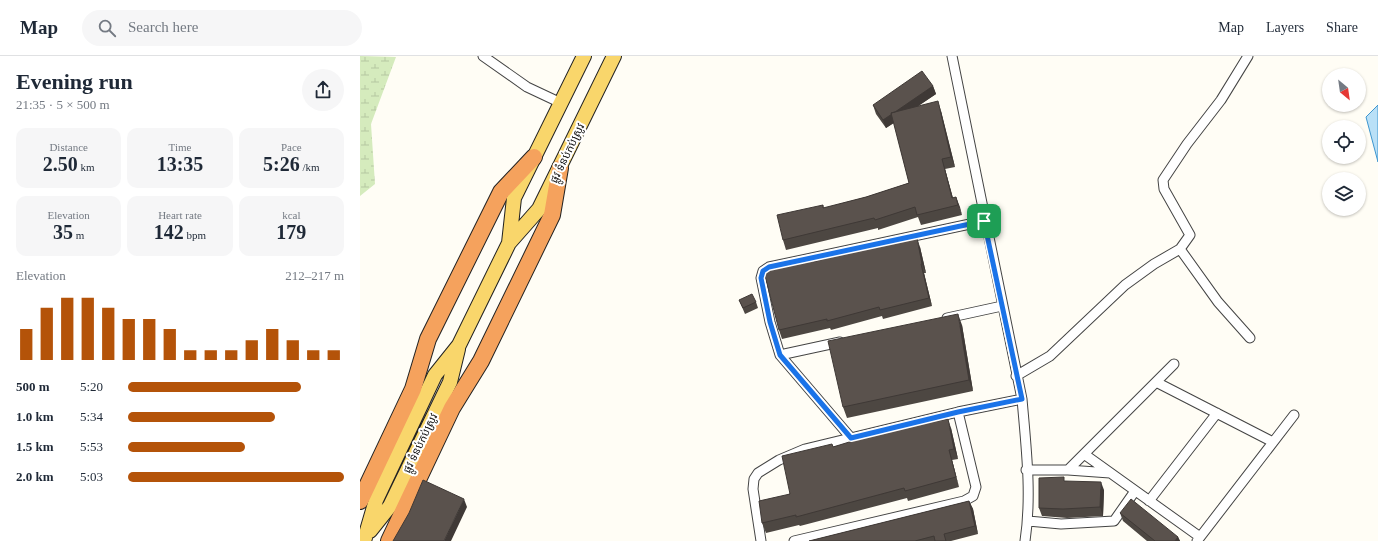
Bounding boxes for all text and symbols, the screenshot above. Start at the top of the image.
search box [82,10,362,46]
text: Map [20,17,58,38]
icon: search [96,17,118,39]
text: Search here [128,19,198,35]
text: Map [1218,20,1244,35]
text: Layers [1266,20,1304,35]
text: Share [1326,20,1358,35]
north arrow [1322,68,1366,112]
map controls [1322,68,1366,216]
text: Evening run [16,69,133,94]
button: share [302,69,344,111]
text: 21:35 · 5 × 500 m [16,97,110,112]
button: locate [1322,120,1366,164]
street label: ផ្លូវ ទំនប់កប់ស្រូវ [547,121,591,187]
text: Distance [49,141,88,153]
text: Time [169,141,191,153]
text: Pace [281,141,302,153]
text: 2.50 [43,153,78,175]
text: 13:35 [157,153,203,175]
text: 5:26 [263,153,300,175]
text: km [78,161,95,173]
text: /km [300,161,320,173]
button: layers [1322,172,1366,216]
pin [967,204,1001,238]
text: Elevation [48,209,90,221]
text: Heart rate [158,209,202,221]
text: kcal [282,209,300,221]
icon: arrive [973,210,995,232]
text: 35 [53,221,73,243]
text: 142 [154,221,184,243]
text: 179 [276,221,306,243]
text: m [73,229,84,241]
text: bpm [184,229,206,241]
text: Elevation [16,268,66,283]
text: 212–217 m [285,268,344,283]
text: 500 m [16,379,50,394]
text: 5:20 [80,379,103,394]
text: 1.0 km [16,409,54,424]
text: 5:34 [80,409,103,424]
street label: ផ្លូវ ទំនប់កប់ស្រូវ [400,411,444,477]
text: 1.5 km [16,439,54,454]
text: 5:53 [80,439,103,454]
text: 2.0 km [16,469,54,484]
text: 5:03 [80,469,103,484]

